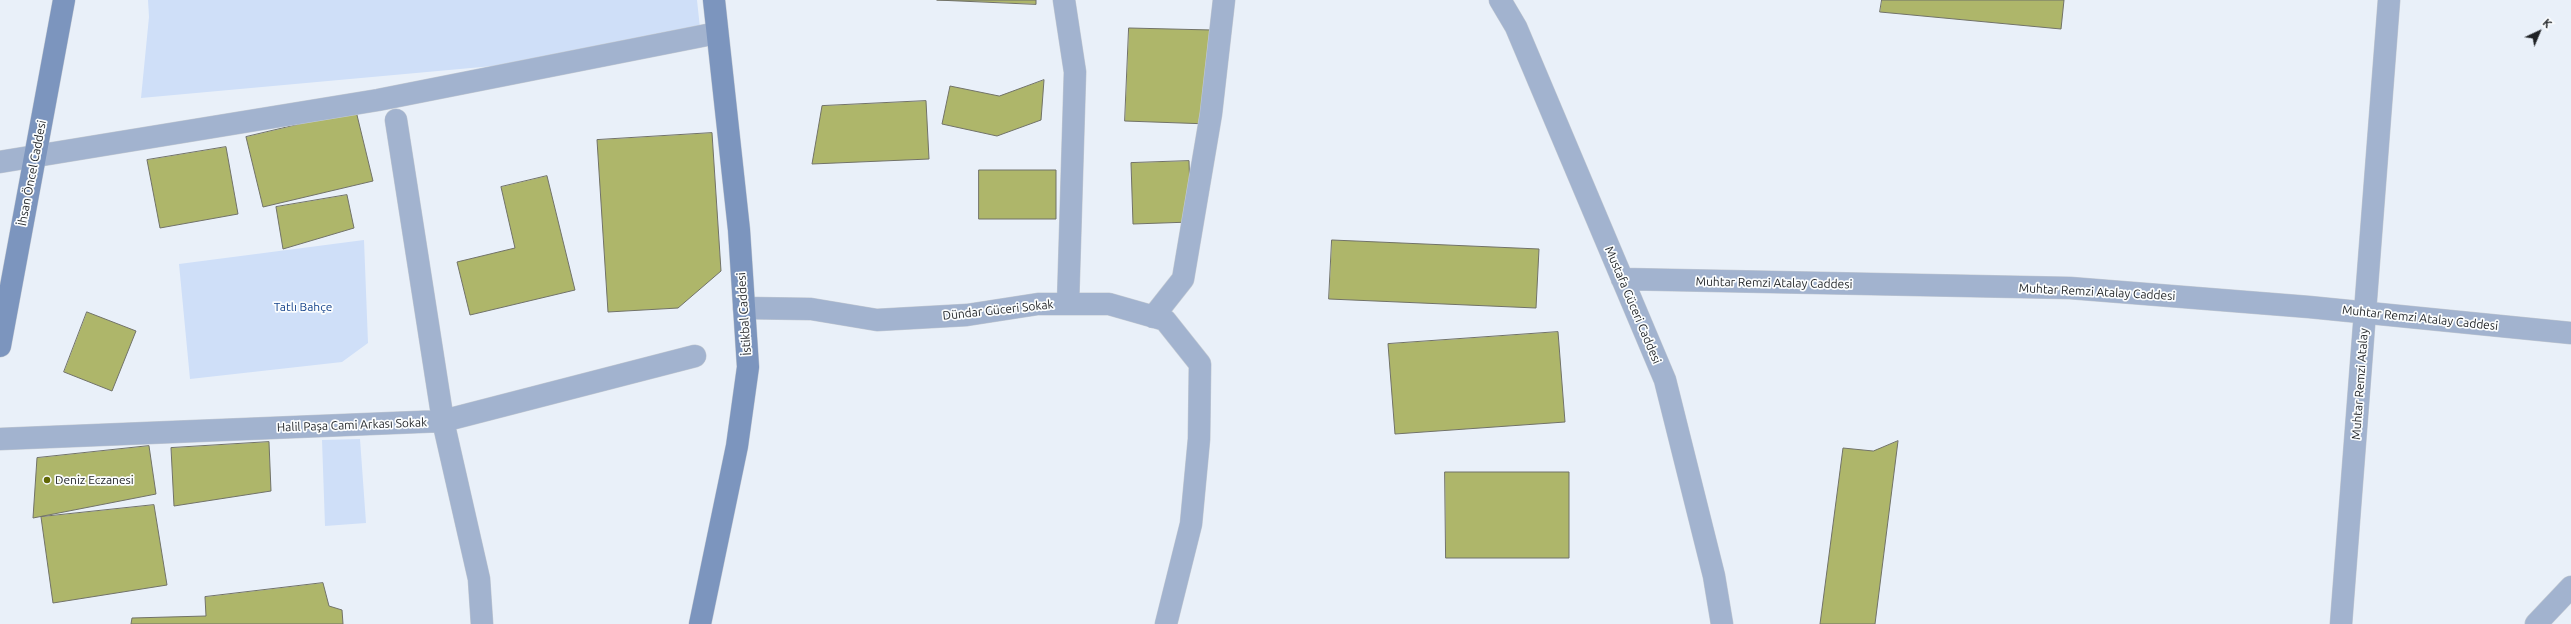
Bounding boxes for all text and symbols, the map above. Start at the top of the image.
north arrow [2519,12,2559,52]
text: K [2541,17,2554,30]
street label: İhsan Öncel Caddesi [15,119,49,227]
street label: Mustafa Güceri Caddesi [1602,244,1664,366]
street label: İstikbal Caddesi [734,272,754,356]
street label: Muhtar Remzi Atalay Caddesi [1696,274,1852,292]
street label: Muhtar Remzi Atalay Caddesi [2018,281,2176,303]
street label: Dündar Güceri Sokak [942,297,1054,323]
park label: Tatlı Bahçe [274,300,332,314]
street label: Muhtar Remzi Atalay Caddesi [2341,303,2499,333]
street label: Muhtar Remzi Atalay [2349,328,2371,440]
street label: Halil Paşa Cami Arkası Sokak [277,415,427,435]
place label: Deniz Eczanesi [55,473,134,487]
marker: Deniz Eczanesi [42,475,52,485]

